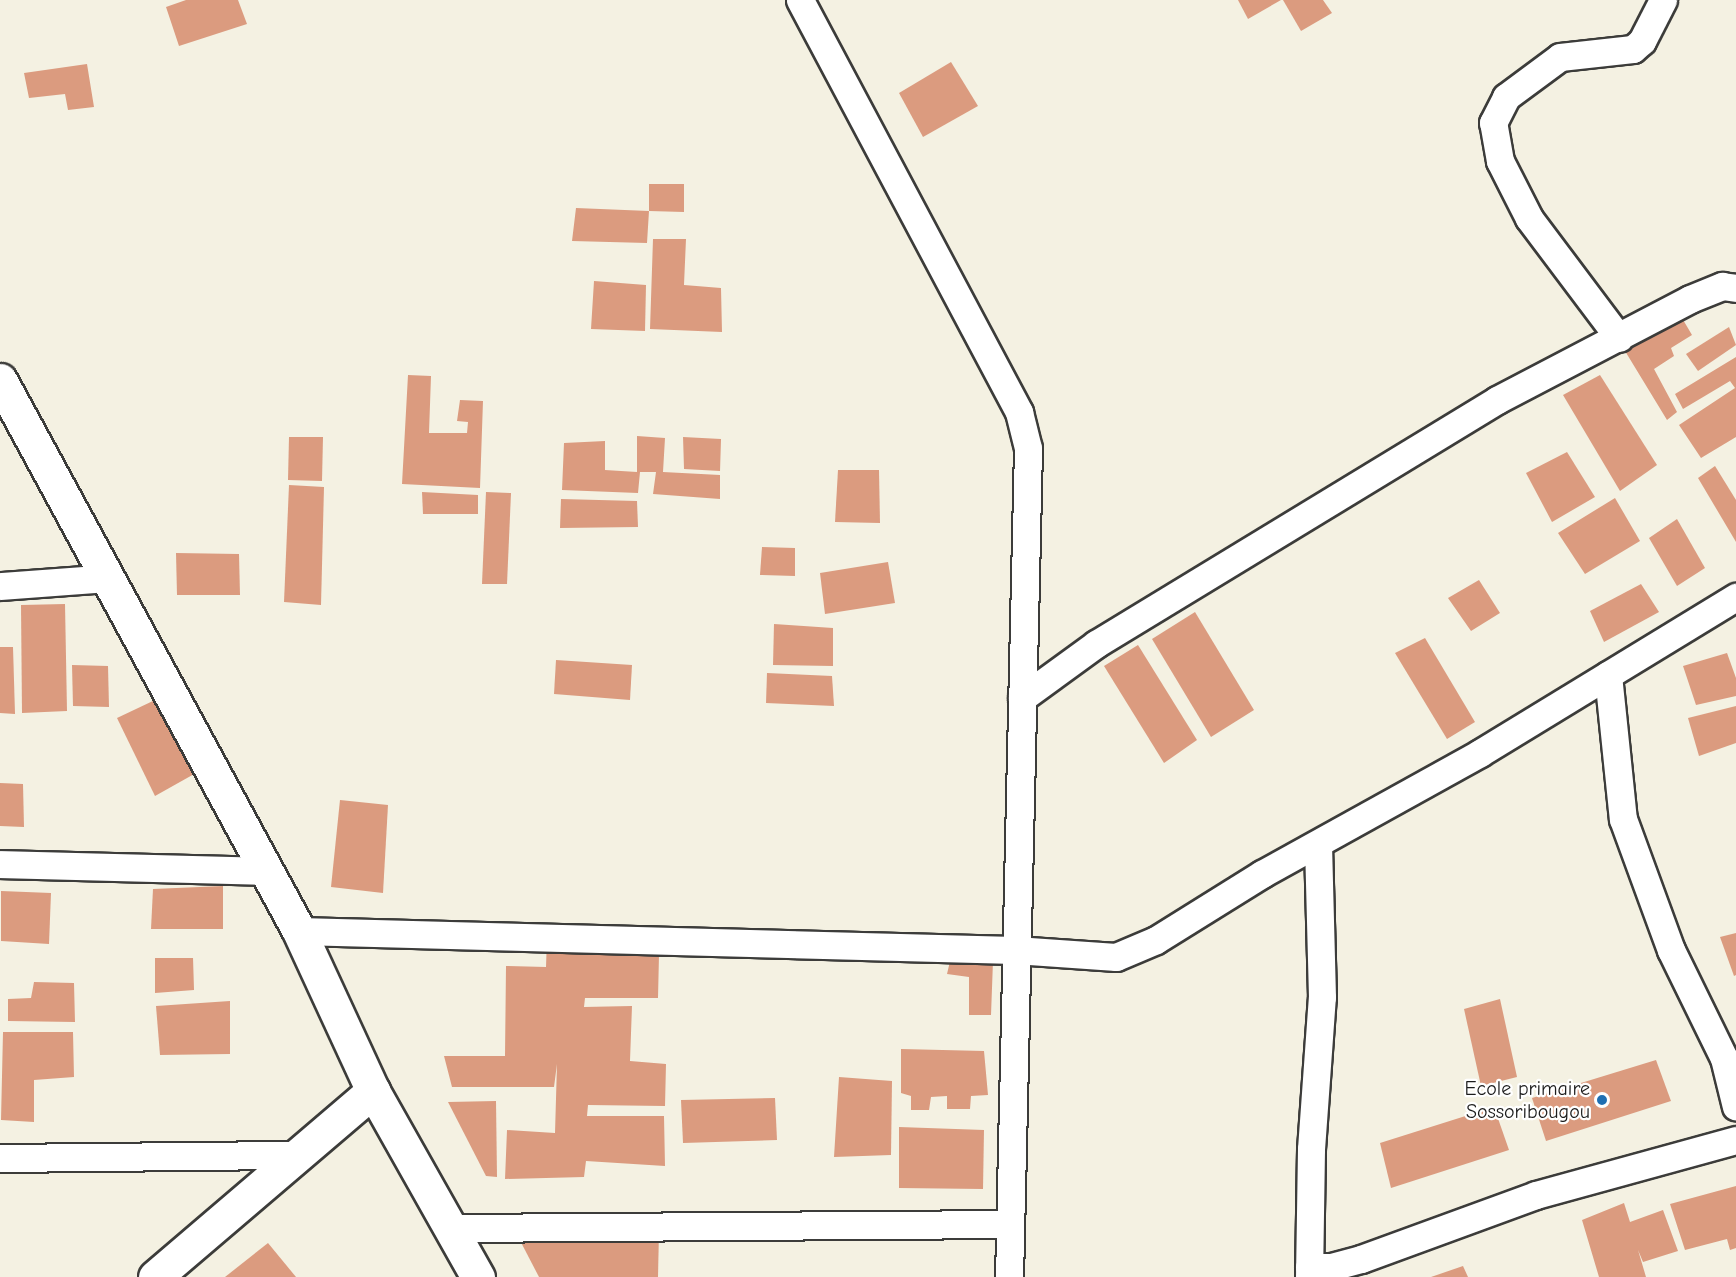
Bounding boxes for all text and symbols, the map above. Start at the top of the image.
place label: Ecole primaire Sossoribougou [1465,1076,1590,1123]
marker: Ecole primaire Sossoribougou [1595,1093,1609,1107]

